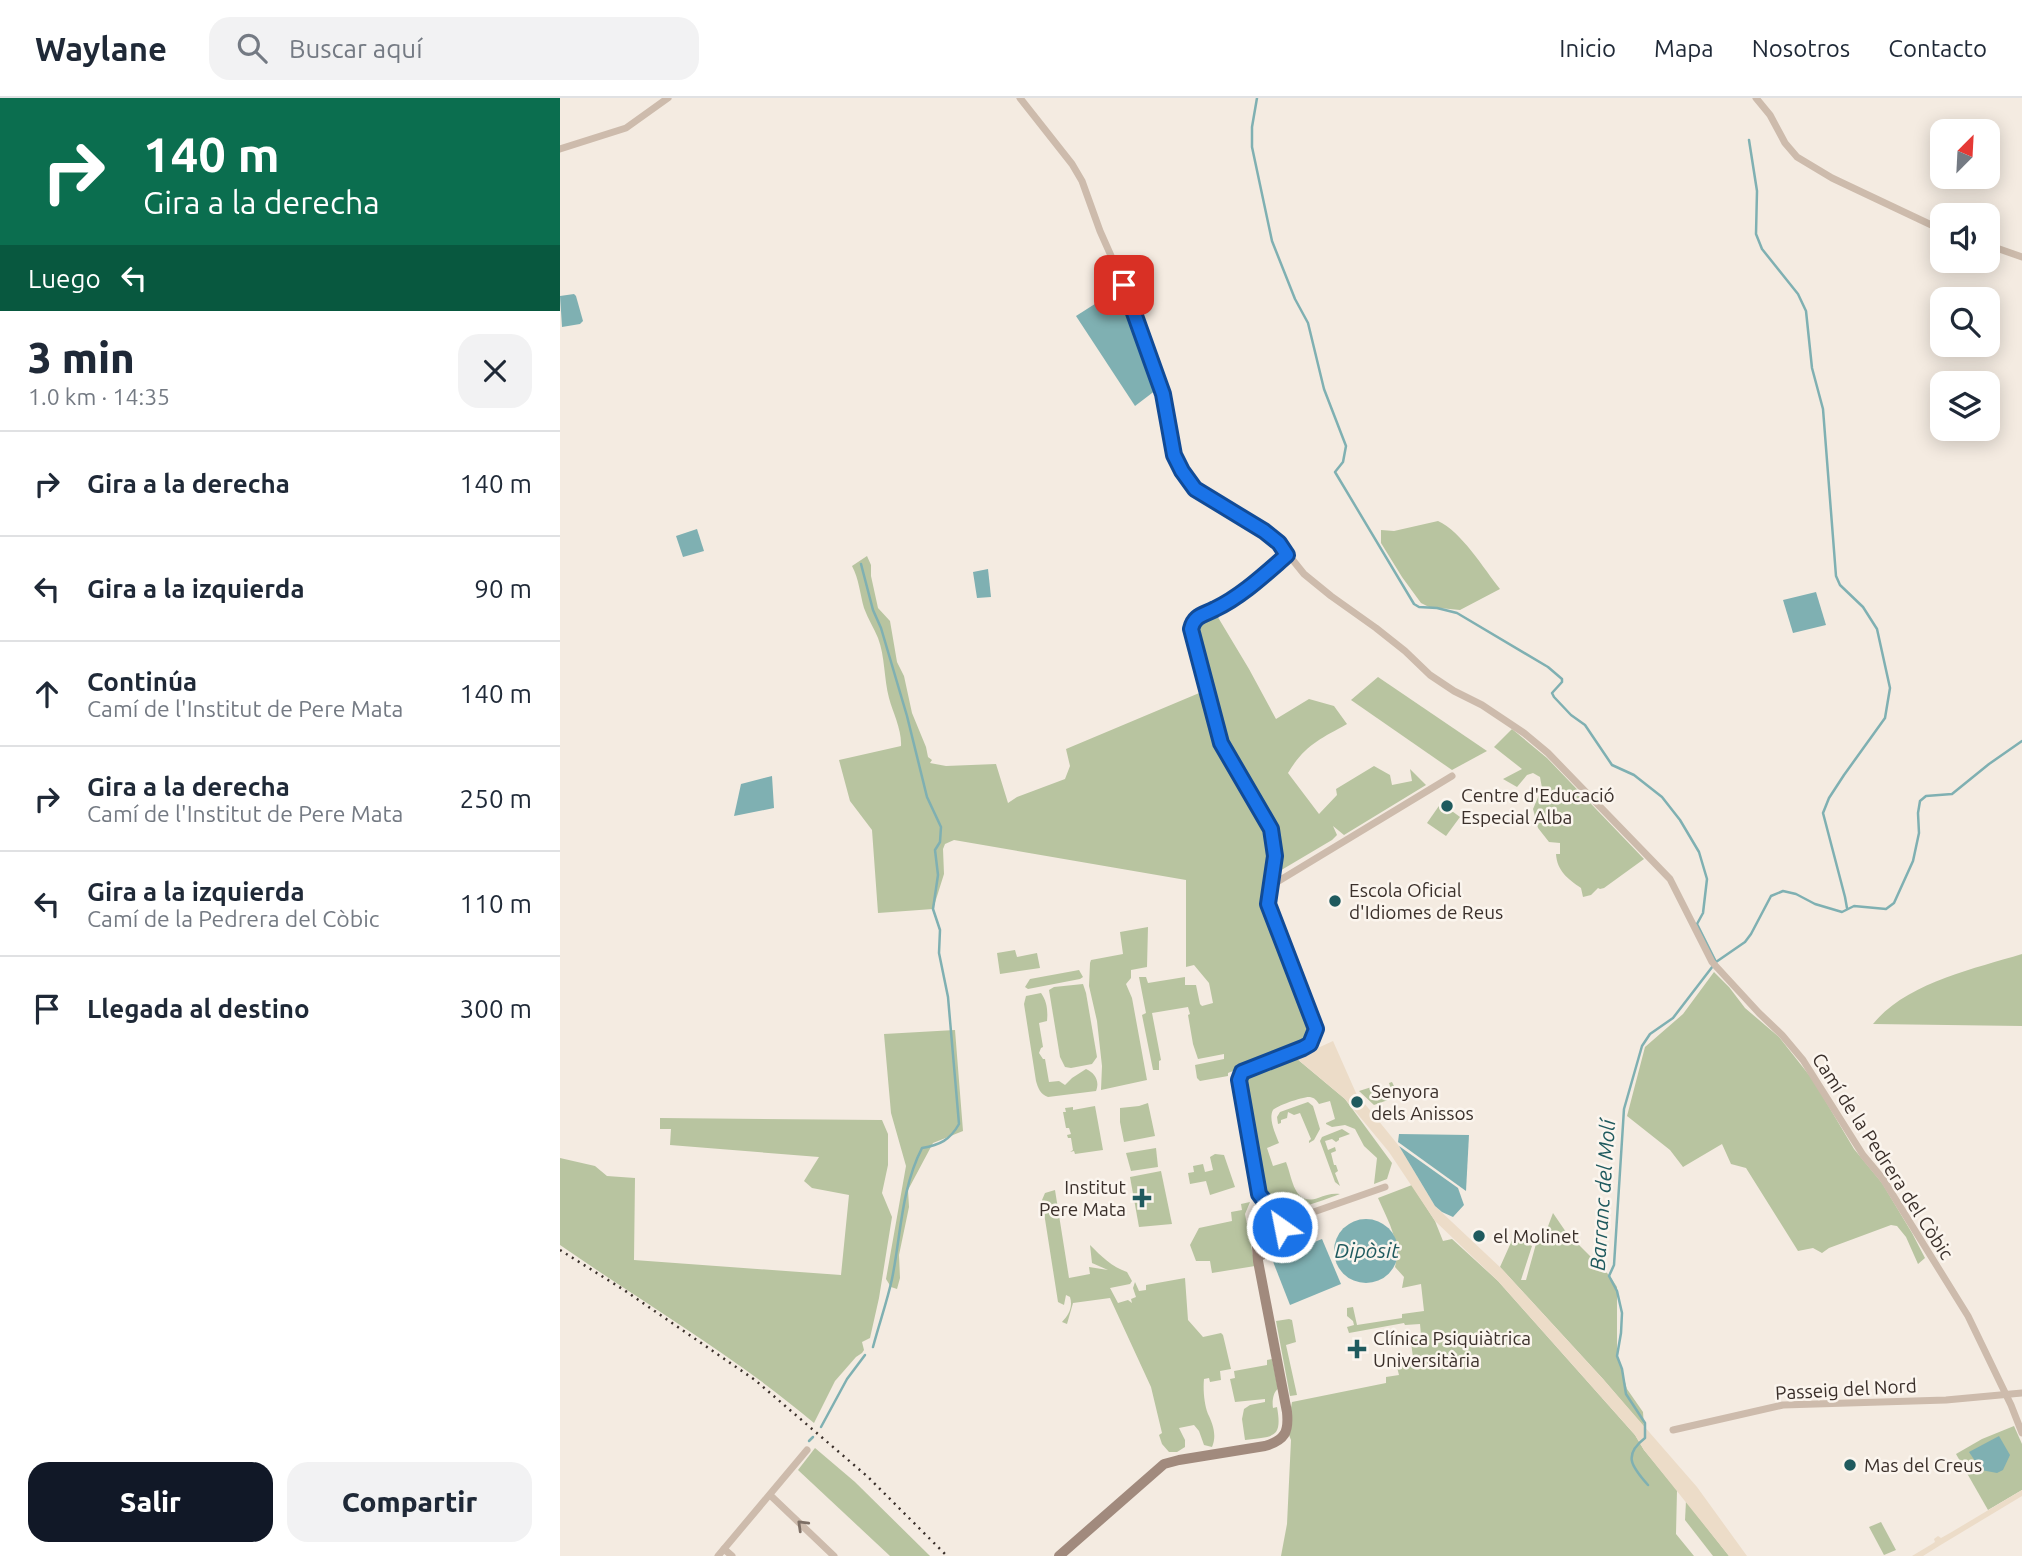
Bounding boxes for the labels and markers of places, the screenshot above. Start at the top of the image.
pin [1094,255,1154,315]
place label: Centre d'Educació Especial Alba [1461,784,1615,828]
marker: Centre d'Educació Especial Alba [1439,798,1455,814]
place label: Escola Oficial d'Idiomes de Reus [1349,879,1503,923]
marker: Escola Oficial d'Idiomes de Reus [1327,893,1343,909]
place label: Senyora dels Anissos [1371,1080,1474,1124]
marker: Senyora dels Anissos [1349,1094,1365,1110]
place label: Institut Pere Mata [1039,1176,1127,1220]
marker: Institut Pere Mata [1132,1188,1152,1208]
place label: el Molinet [1493,1225,1579,1247]
marker: el Molinet [1471,1228,1487,1244]
place label: Clínica Psiquiàtrica Universitària [1373,1327,1531,1371]
marker: Clínica Psiquiàtrica Universitària [1347,1339,1367,1359]
place label: Mas del Creus [1864,1454,1982,1476]
marker: Mas del Creus [1842,1457,1858,1473]

